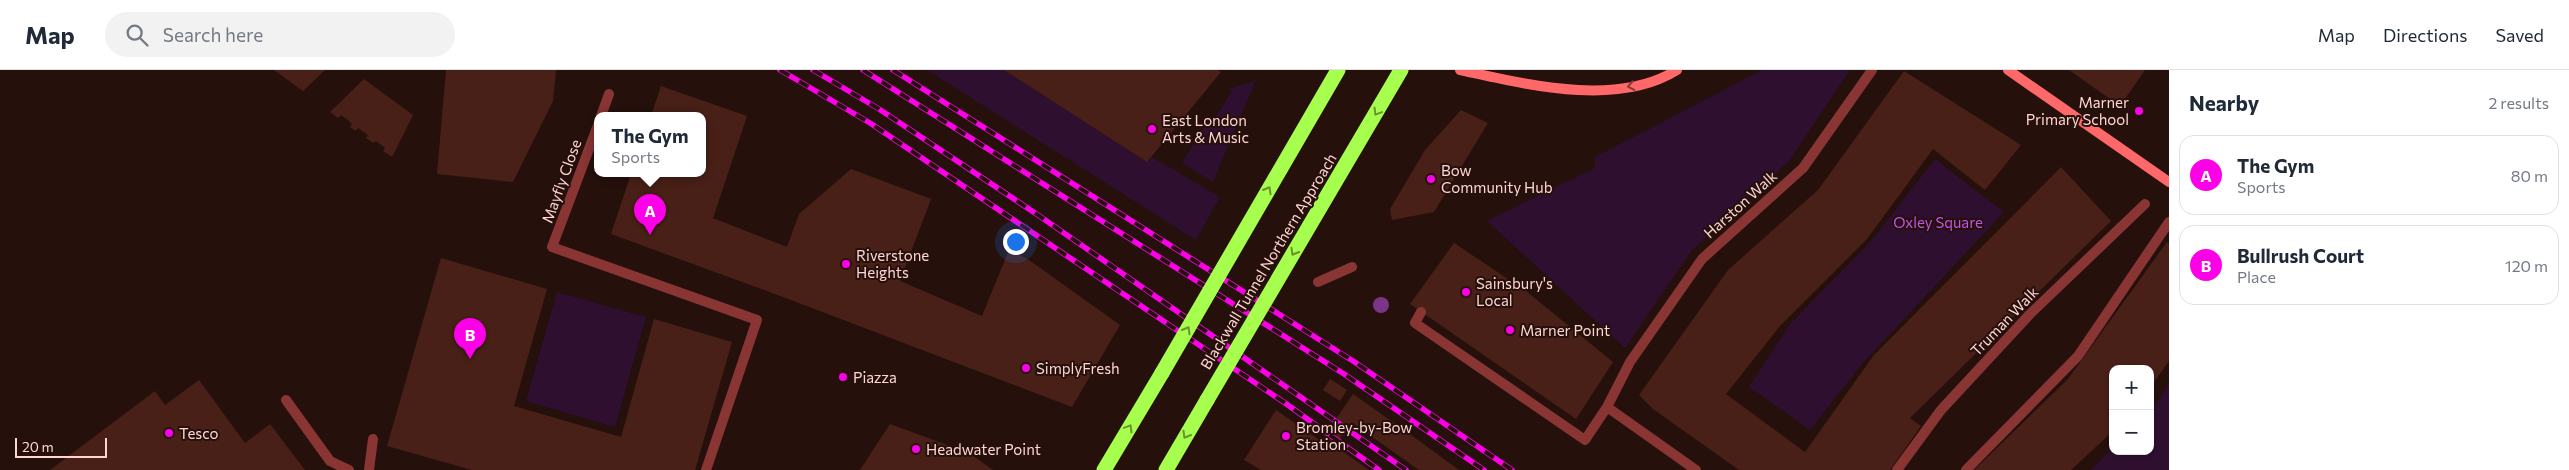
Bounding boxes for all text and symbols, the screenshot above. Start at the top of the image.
search box [105,12,455,57]
text: Map [25,20,75,49]
icon: search [123,21,151,49]
text: Search here [163,23,263,46]
text: Map [2318,24,2355,46]
text: Directions [2383,24,2467,46]
text: Saved [2495,24,2544,46]
one-way arrow [1627,81,1636,91]
text: Nearby [2189,90,2259,115]
place label: Marner Primary School [2026,93,2129,128]
text: 2 results [2488,93,2549,112]
marker: Marner Primary School [2133,105,2145,117]
one-way arrow [1373,107,1383,116]
place label: East London Arts & Music [1162,111,1249,146]
popup [594,112,706,177]
marker: East London Arts & Music [1146,123,1158,135]
text: The Gym [611,124,689,147]
street label: Mayfly Close [538,137,584,225]
text: Sports [611,147,660,166]
street label: Blackwall Tunnel Northern Approach [1196,150,1340,372]
text: The Gym [2237,154,2314,177]
place label: Bow Community Hub [1441,161,1553,196]
street label: Harston Walk [1700,166,1780,242]
text: A [2200,166,2212,185]
text: 80 m [2511,166,2548,185]
marker: Bow Community Hub [1425,173,1437,185]
text: Sports [2237,177,2286,196]
one-way arrow [1262,186,1272,195]
pin: A [634,194,666,235]
park label: Oxley Square [1893,213,1983,231]
your location [1003,229,1029,255]
text: Bullrush Court [2237,244,2364,267]
place label: Riverstone Heights [856,246,929,281]
one-way arrow [1291,247,1301,256]
text: B [2201,256,2211,275]
text: 120 m [2505,256,2548,275]
marker: Riverstone Heights [840,258,852,270]
text: Place [2237,267,2276,286]
place label: Sainsbury's Local [1476,274,1553,309]
street label: Truman Walk [1966,283,2042,359]
marker: Sainsbury's Local [1460,286,1472,298]
pin: B [454,318,486,359]
place label: Marner Point [1520,321,1610,339]
marker: Marner Point [1504,324,1516,336]
one-way arrow [1180,327,1190,336]
place label: SimplyFresh [1036,359,1120,377]
marker: SimplyFresh [1020,362,1032,374]
map controls [2109,365,2154,455]
button: + [2109,365,2154,410]
place label: Piazza [853,368,897,386]
marker: Piazza [837,371,849,383]
button: − [2109,410,2154,455]
place label: Bromley-by-Bow Station [1296,418,1412,453]
place label: Tesco [179,424,219,442]
one-way arrow [1122,425,1132,434]
marker: Tesco [163,427,175,439]
one-way arrow [1183,430,1193,439]
marker: Bromley-by-Bow Station [1280,430,1292,442]
scale bar [15,435,108,458]
text: 20 m [22,438,54,455]
place label: Headwater Point [926,440,1041,458]
marker: Headwater Point [910,443,922,455]

